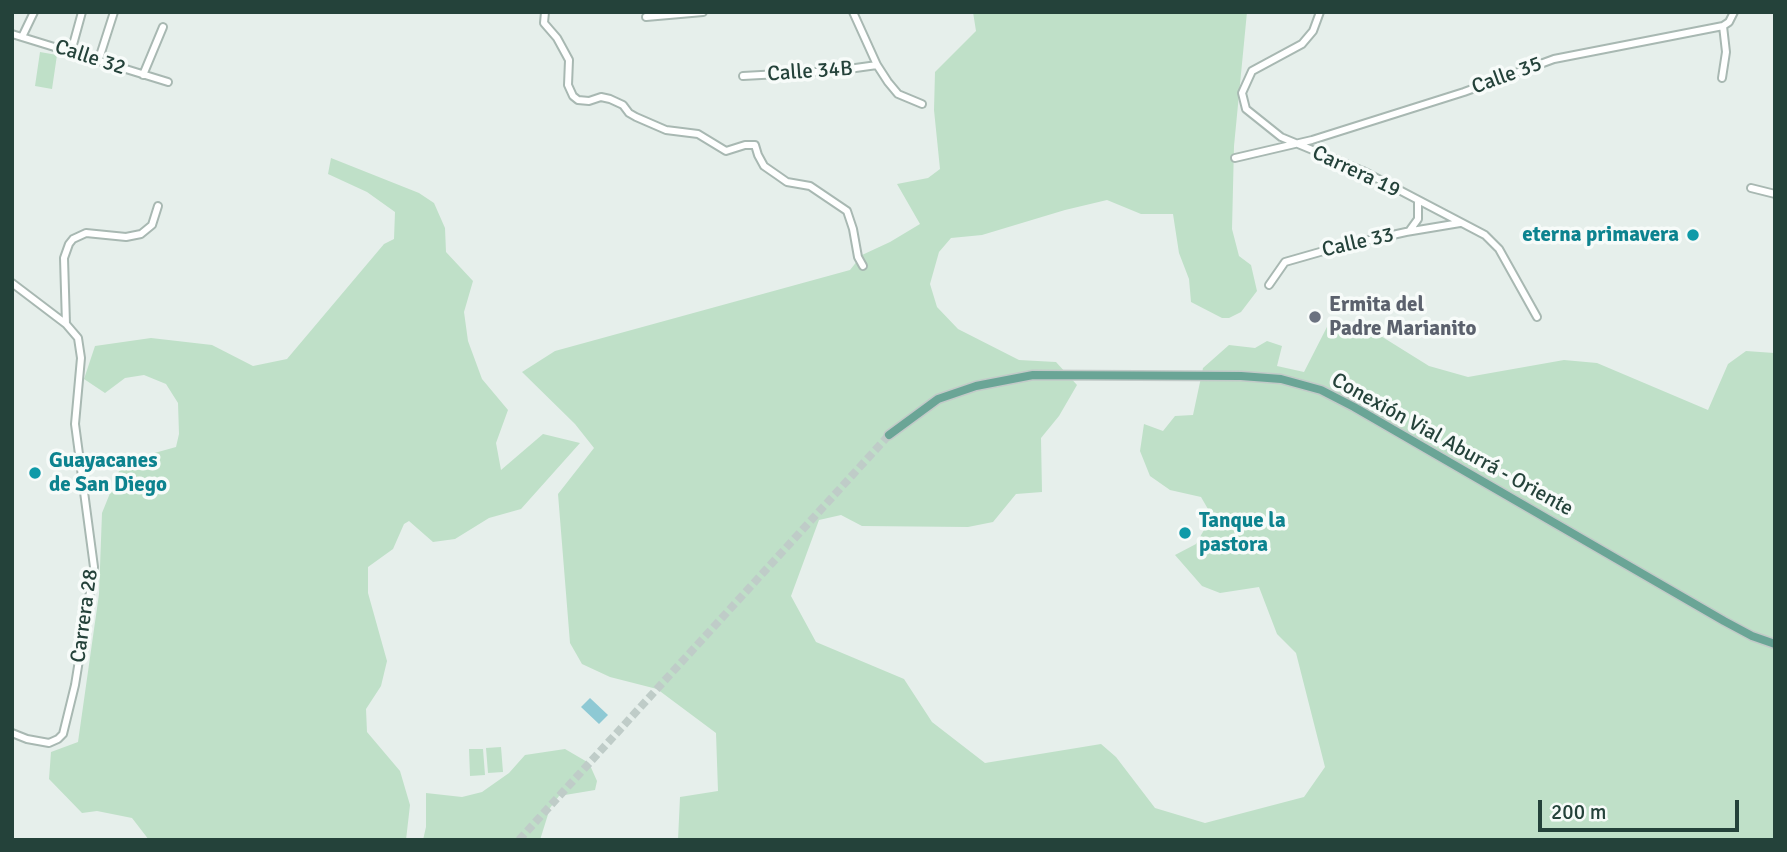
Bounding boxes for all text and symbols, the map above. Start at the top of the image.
street label: Calle 32 [51,35,129,81]
street label: Calle 35 [1468,52,1546,100]
street label: Calle 34B [766,56,854,88]
street label: Carrera 19 [1308,141,1404,203]
place label: eterna primavera [1522,222,1679,248]
street label: Calle 33 [1320,223,1396,263]
marker: eterna primavera [1685,227,1701,243]
place label: Ermita del Padre Marianito [1329,292,1476,342]
marker: Ermita del Padre Marianito [1307,309,1323,325]
street label: Conexión Vial Aburrá - Oriente [1327,368,1577,522]
place label: Guayacanes de San Diego [49,448,167,498]
marker: Guayacanes de San Diego [27,465,43,481]
place label: Tanque la pastora [1199,508,1286,558]
marker: Tanque la pastora [1177,525,1193,541]
street label: Carrera 28 [66,568,104,664]
scale bar [1542,786,1743,830]
text: 200 m [1551,799,1606,825]

